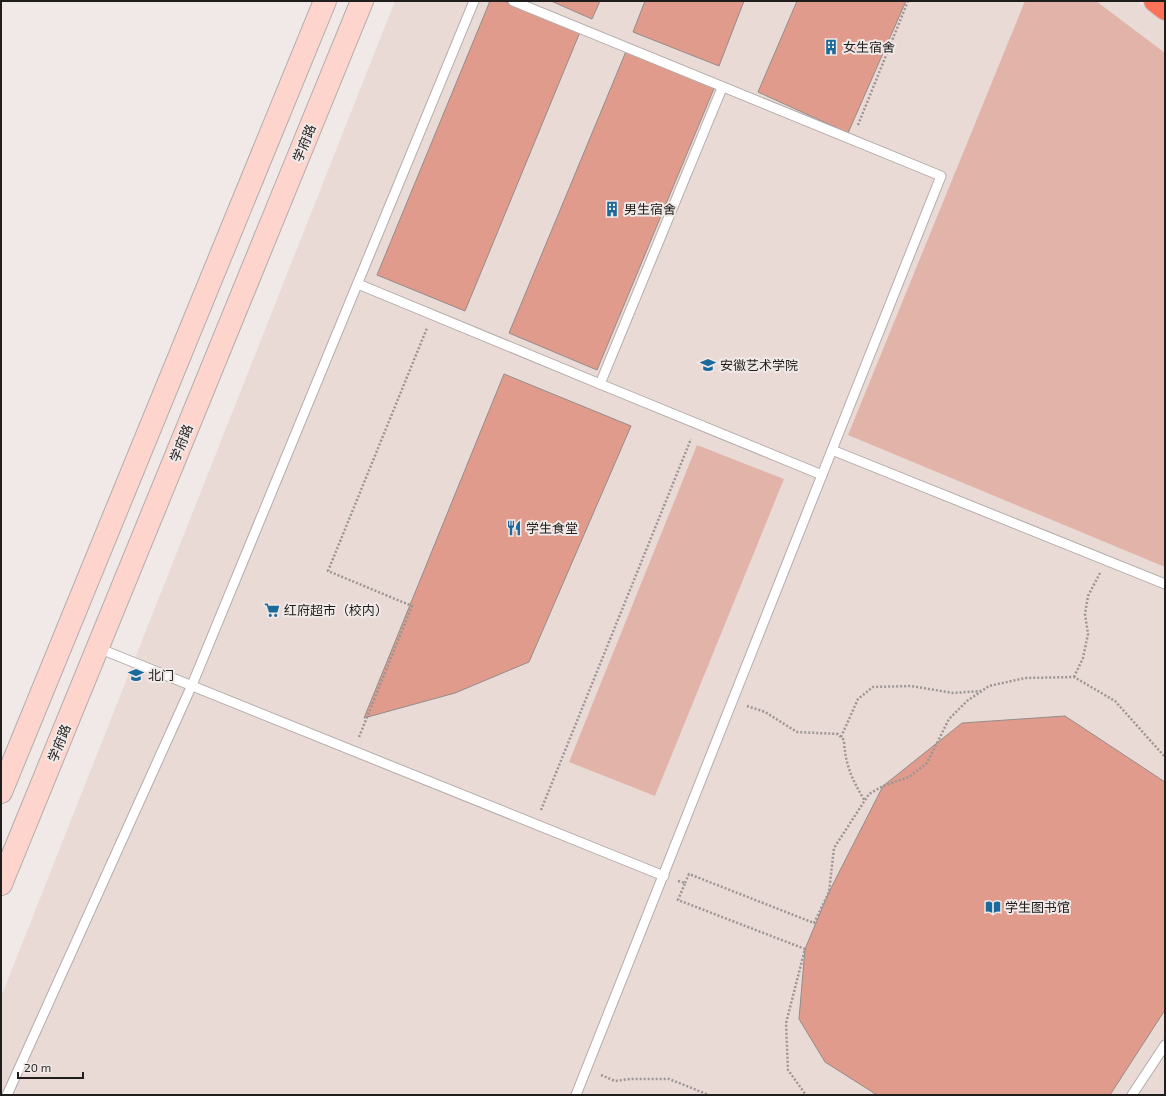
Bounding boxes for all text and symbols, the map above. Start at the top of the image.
building icon: 女生宿舍 [822,38,840,56]
place label: 女生宿舍 [843,39,895,55]
street label: 学府路 [289,122,319,164]
building icon: 男生宿舍 [603,200,621,218]
place label: 男生宿舍 [624,201,676,217]
school or university icon: 安徽艺术学院 [699,356,717,374]
place label: 安徽艺术学院 [720,357,798,373]
street label: 学府路 [166,422,196,464]
restaurant icon: 学生食堂 [505,519,523,537]
place label: 学生食堂 [526,520,578,536]
supermarket icon: 红府超市（校内） [263,601,281,619]
place label: 红府超市（校内） [284,602,388,618]
school or university icon: 北门 [127,666,145,684]
place label: 北门 [148,667,174,683]
street label: 学府路 [44,722,74,764]
library icon: 学生图书馆 [984,898,1002,916]
place label: 学生图书馆 [1005,899,1070,915]
scale bar [18,1054,83,1080]
text: 20 m [24,1060,51,1074]

